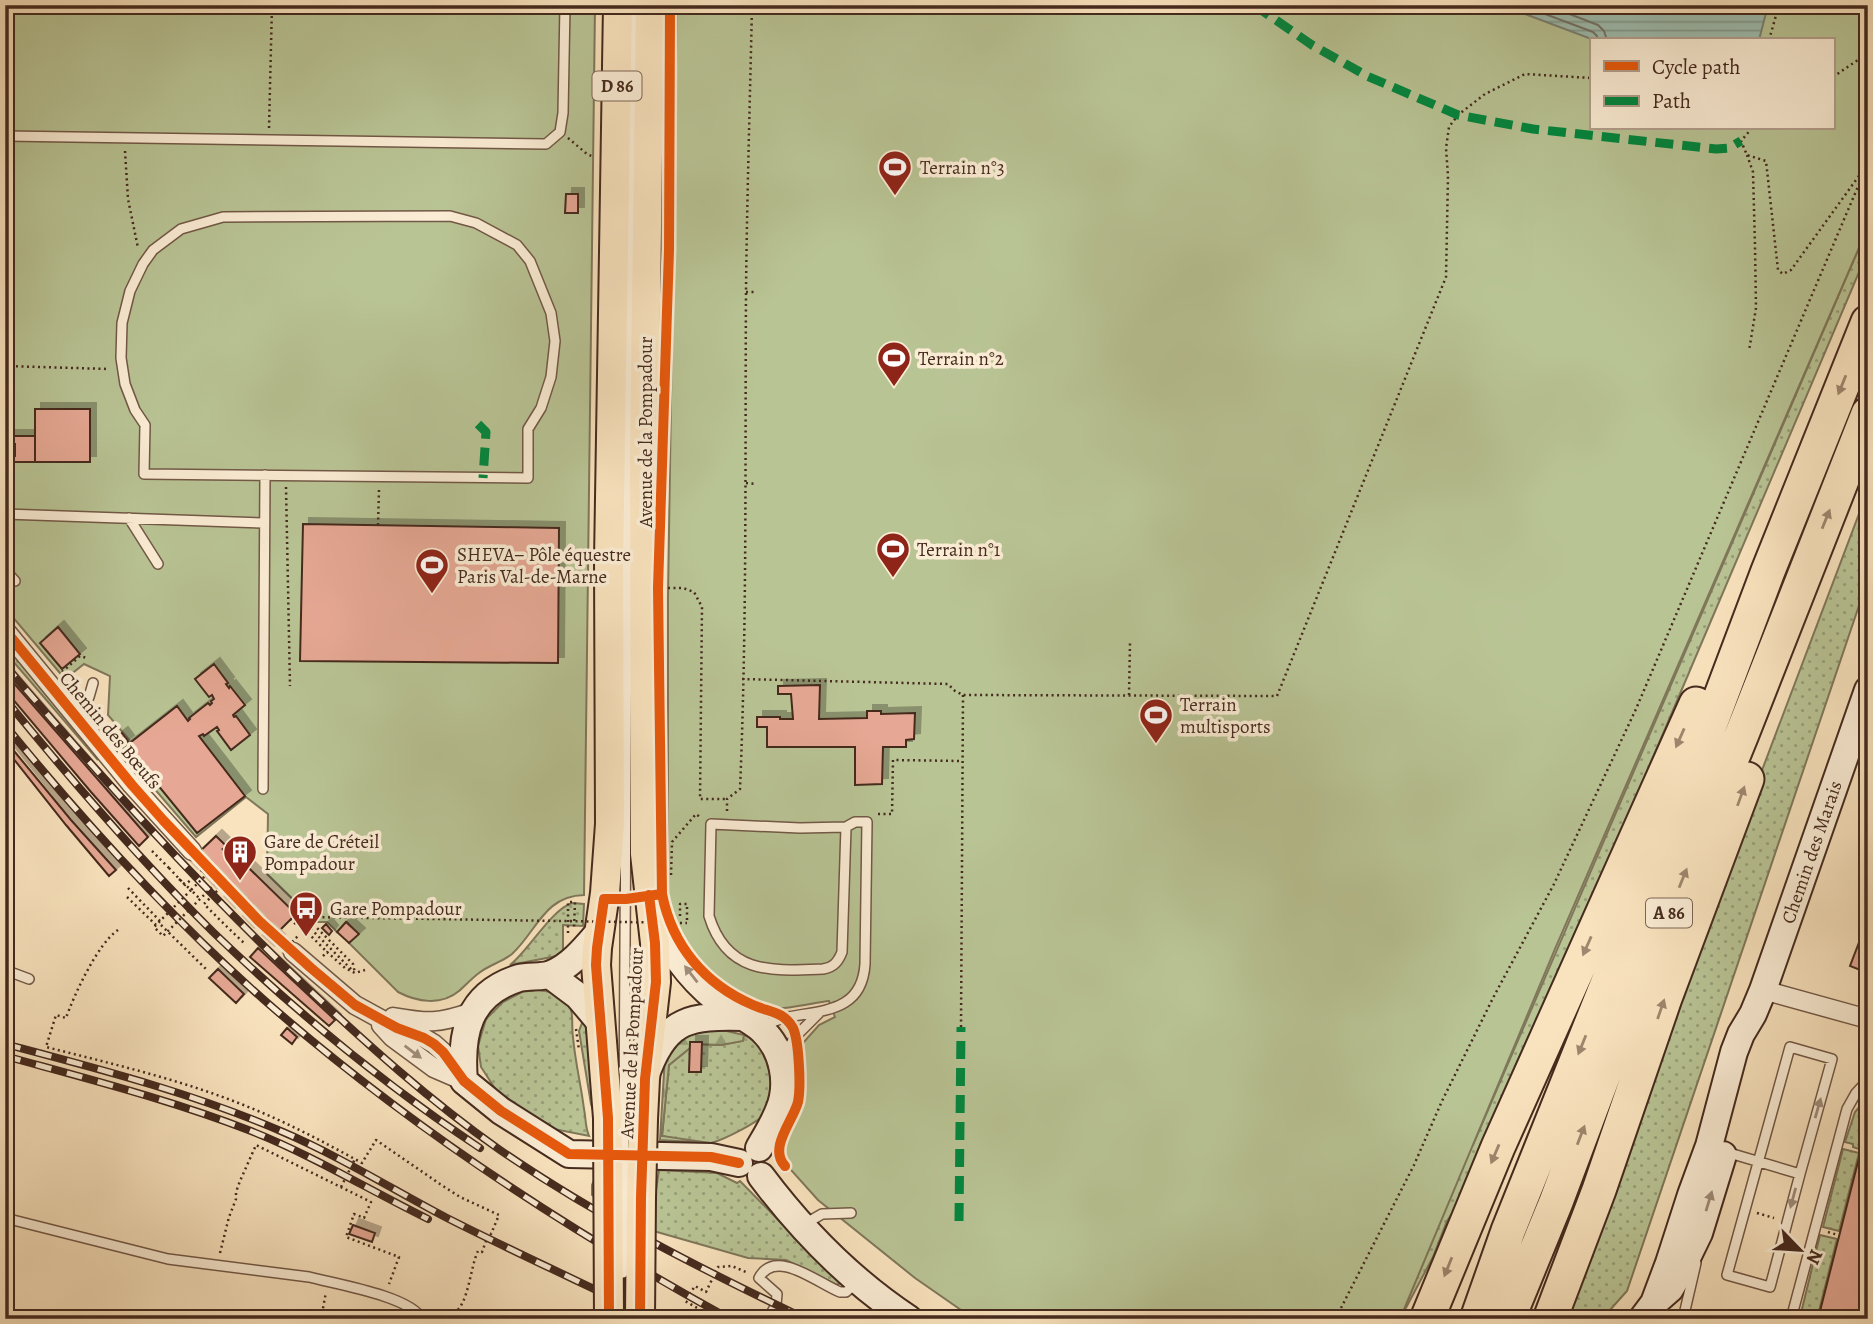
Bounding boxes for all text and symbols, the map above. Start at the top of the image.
legend [1590,38,1834,130]
text: Cycle path [1652,53,1741,81]
road number: D 86 [592,72,642,100]
text: Path [1652,87,1691,115]
sports icon: Terrain n°3 [876,148,914,197]
place label: Terrain n°3 [920,155,1005,181]
street label: Avenue de la Pompadour [633,336,659,529]
sports icon: Terrain n°2 [875,339,913,388]
place label: Terrain n°2 [918,346,1004,372]
one-way arrow [1837,375,1848,396]
one-way arrow [1821,509,1832,530]
sports icon: Terrain n°1 [874,530,912,579]
place label: Terrain n°1 [917,537,1001,563]
place label: SHEVA– Pôle équestre Paris Val-de-Marne [457,542,631,590]
sports icon: SHEVA– Pôle équestre Paris Val-de-Marne [413,546,451,595]
street label: Chemin des Bœufs [53,666,167,795]
place label: Terrain multisports [1180,692,1271,740]
sports icon: Terrain multisports [1137,696,1175,745]
one-way arrow [1674,728,1686,748]
street label: Chemin des Marais [1775,777,1849,927]
one-way arrow [1736,785,1747,806]
place label: Gare de Créteil Pompadour [264,829,379,877]
building icon: Gare de Créteil Pompadour [221,833,259,882]
one-way arrow [1678,867,1689,888]
bus stop icon: Gare Pompadour [287,889,325,938]
place label: Gare Pompadour [330,896,462,922]
road number: A 86 [1646,898,1692,928]
one-way arrow [1581,935,1592,956]
street label: Avenue de la Pompadour [614,947,650,1140]
one-way arrow [685,965,699,983]
one-way arrow [1656,998,1667,1019]
one-way arrow [1577,1035,1588,1056]
one-way arrow [404,1045,422,1059]
one-way arrow [1814,1097,1824,1118]
one-way arrow [1576,1124,1587,1145]
one-way arrow [1489,1144,1501,1164]
one-way arrow [1788,1188,1798,1209]
one-way arrow [1704,1191,1714,1212]
north arrow [1764,1216,1834,1286]
text: N [1800,1245,1829,1269]
one-way arrow [1442,1257,1454,1277]

